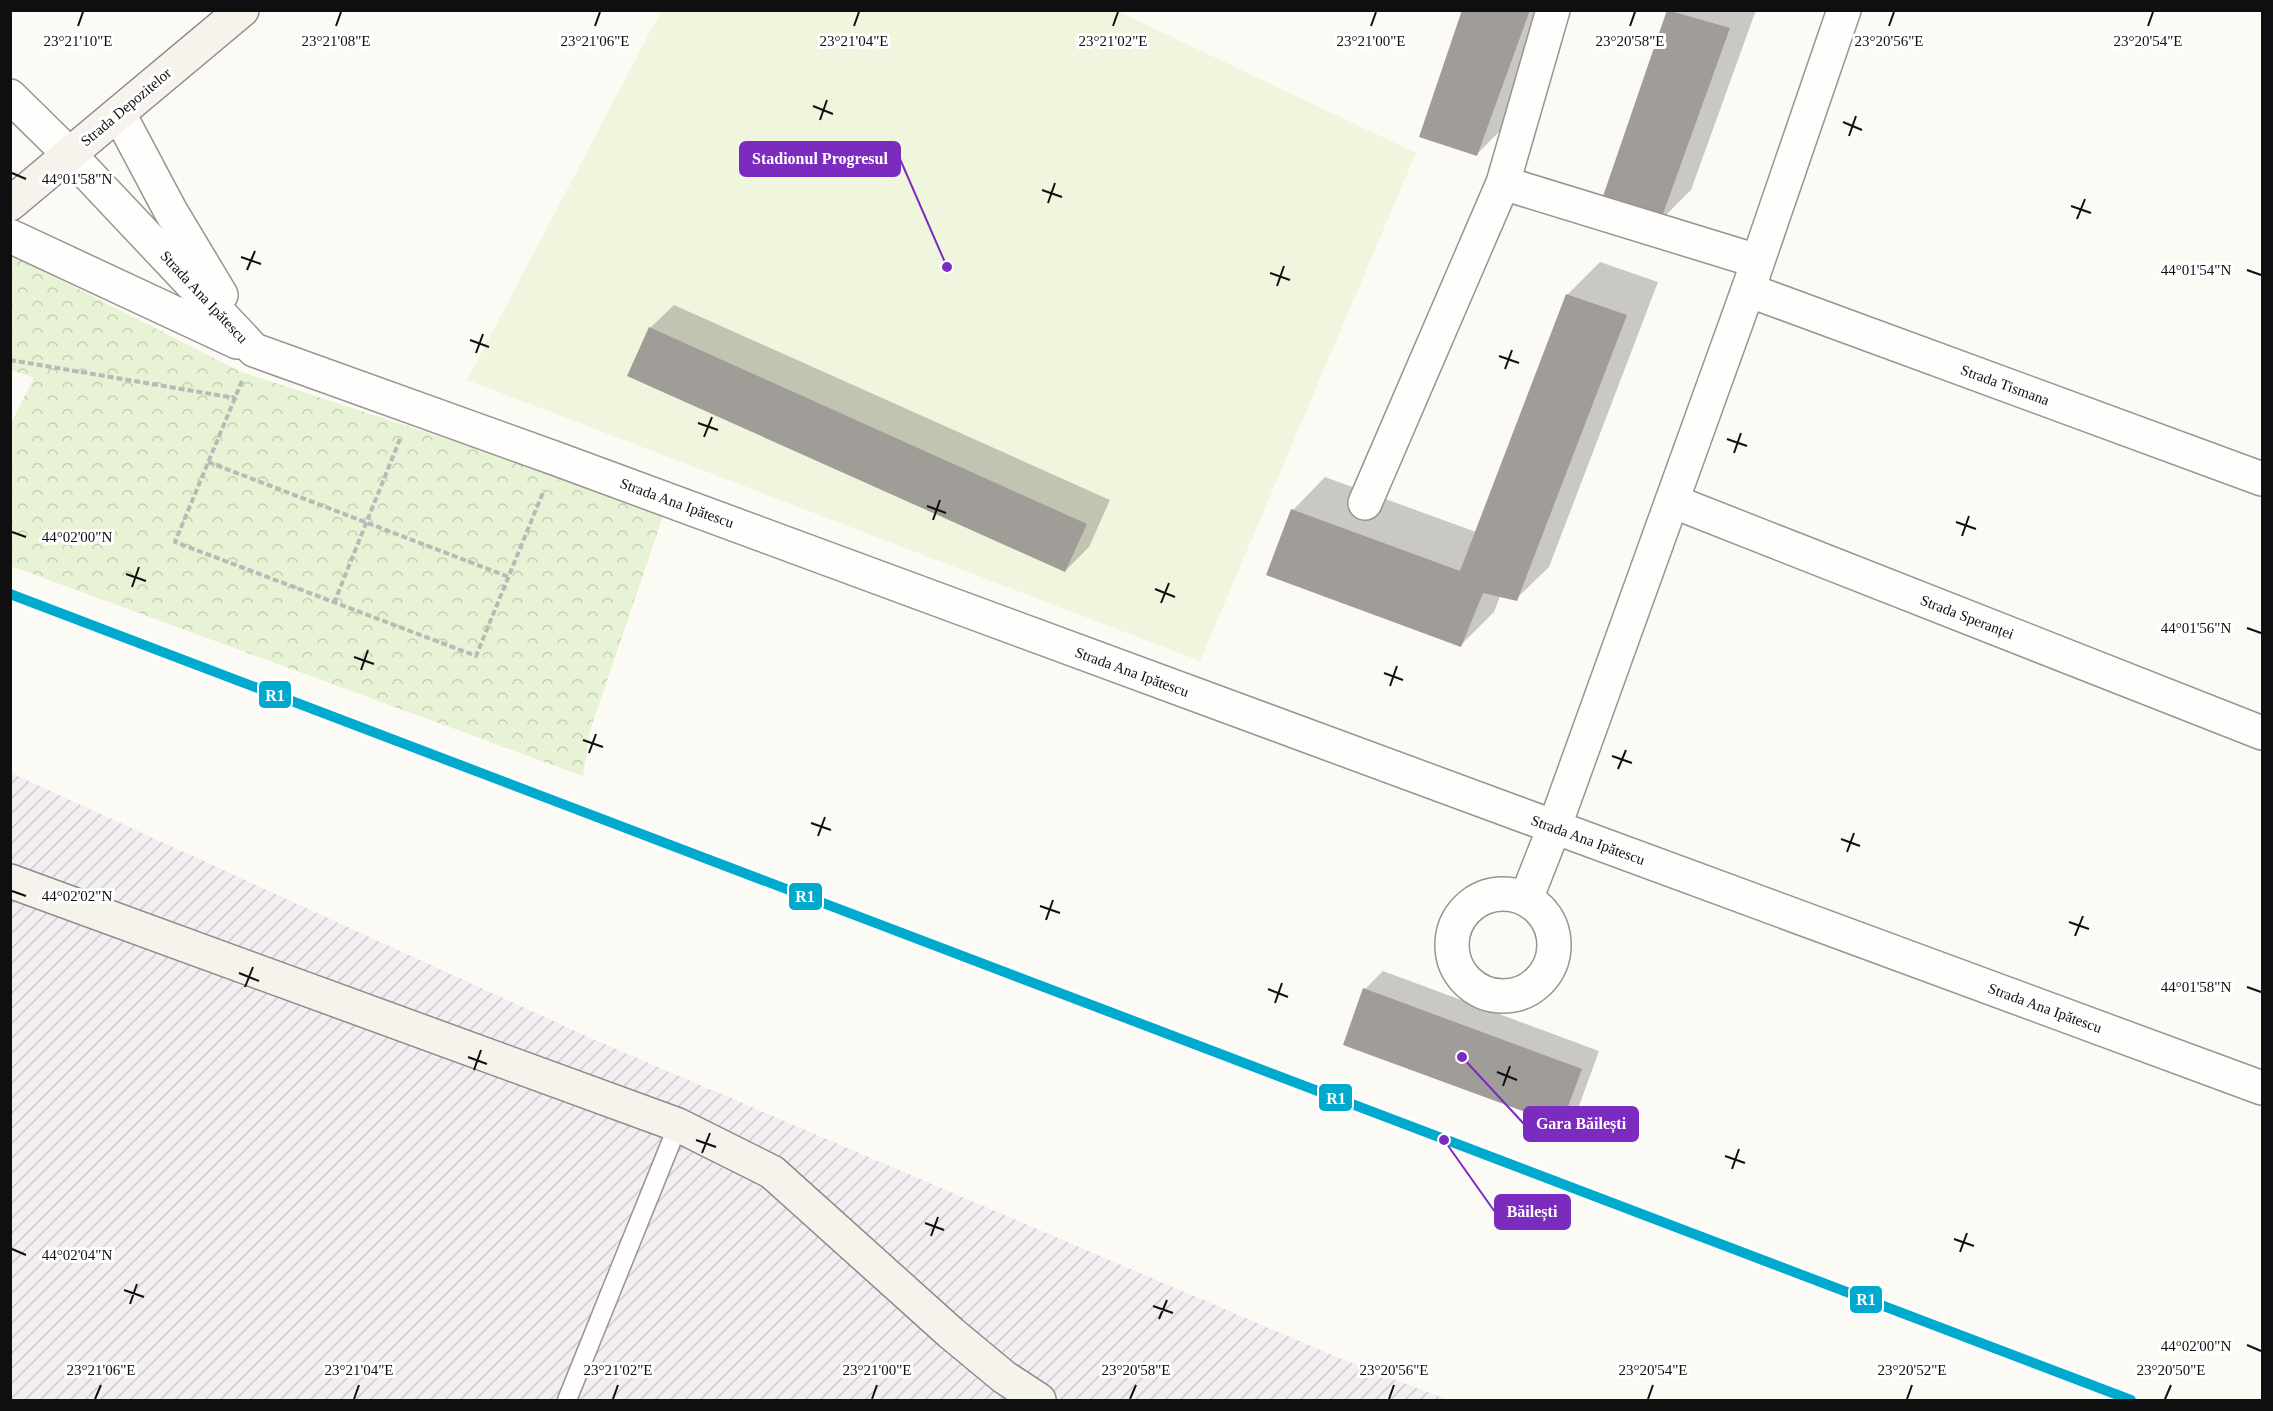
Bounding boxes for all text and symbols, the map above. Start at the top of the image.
text: 23°21'10"E [44,33,113,49]
text: 23°21'08"E [302,33,371,49]
text: 23°21'06"E [561,33,630,49]
text: 23°21'04"E [820,33,889,49]
text: 23°21'02"E [1079,33,1148,49]
text: 23°21'00"E [1337,33,1406,49]
text: 23°20'58"E [1596,33,1665,49]
text: 23°20'56"E [1855,33,1924,49]
text: 23°20'54"E [2114,33,2183,49]
street label: Strada Depozitelor [78,65,174,149]
callout: Stadionul Progresul [740,142,900,176]
text: Stadionul Progresul [752,150,888,168]
text: 44°01'58"N [42,171,112,187]
street label: Strada Ana Ipătescu [157,248,251,347]
text: 44°01'54"N [2161,262,2231,278]
street label: Strada Tismana [1959,362,2052,409]
street label: Strada Ana Ipătescu [618,475,737,531]
text: 44°02'00"N [42,529,112,545]
street label: Strada Speranței [1918,592,2016,643]
text: 44°01'56"N [2161,620,2231,636]
street label: Strada Ana Ipătescu [1073,644,1192,700]
line badge: R1 [258,680,292,709]
text: R1 [265,687,285,704]
street label: Strada Ana Ipătescu [1529,812,1648,868]
line badge: R1 [788,882,823,911]
text: 44°02'02"N [42,888,112,904]
text: R1 [795,888,815,905]
text: 44°01'58"N [2161,979,2231,995]
street label: Strada Ana Ipătescu [1986,980,2105,1036]
line badge: R1 [1318,1083,1353,1112]
text: R1 [1326,1090,1346,1107]
callout: Gara Băilești [1524,1107,1638,1141]
text: Gara Băilești [1536,1115,1627,1134]
callout: Băilești [1495,1195,1570,1229]
text: Băilești [1507,1203,1558,1222]
text: 44°02'04"N [42,1247,112,1263]
line badge: R1 [1849,1285,1883,1314]
text: R1 [1856,1291,1876,1308]
text: 44°02'00"N [2161,1338,2231,1354]
text: 23°21'06"E [67,1362,136,1378]
text: 23°21'04"E [325,1362,394,1378]
text: 23°21'02"E [584,1362,653,1378]
text: 23°21'00"E [843,1362,912,1378]
text: 23°20'58"E [1102,1362,1171,1378]
text: 23°20'56"E [1360,1362,1429,1378]
text: 23°20'54"E [1619,1362,1688,1378]
text: 23°20'52"E [1878,1362,1947,1378]
text: 23°20'50"E [2137,1362,2206,1378]

